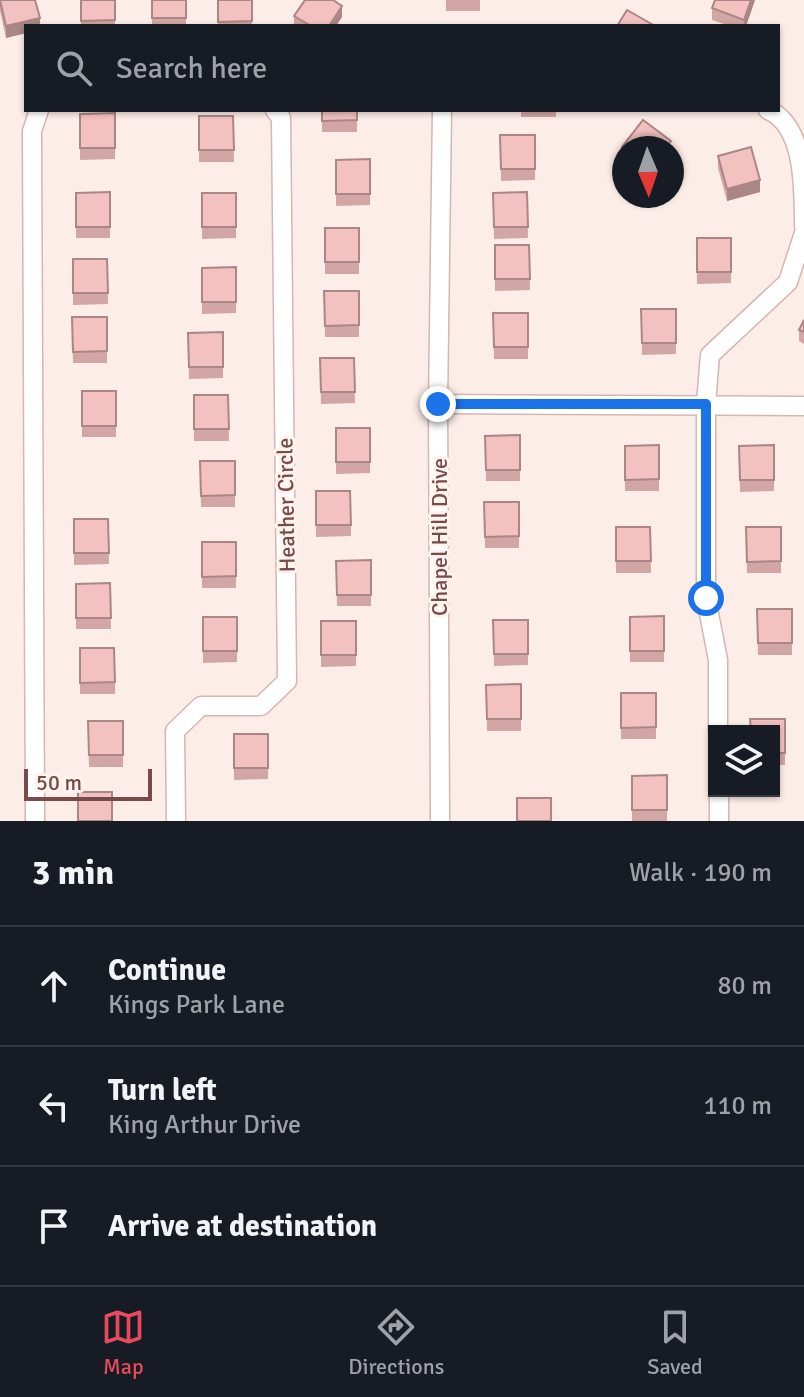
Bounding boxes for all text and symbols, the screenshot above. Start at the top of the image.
search box [24,24,780,112]
icon: search [52,46,96,90]
text: Search here [116,50,267,87]
north arrow [612,136,684,208]
route end [420,386,456,422]
street label: Heather Circle [271,437,301,573]
street label: Chapel Hill Drive [426,458,453,616]
route start [688,580,724,616]
map controls [708,725,780,797]
button: layers [708,725,780,797]
scale bar [24,765,152,801]
text: 50 m [36,769,82,796]
text: 3 min [32,852,114,894]
text: Walk · 190 m [629,857,772,889]
text: Continue [108,952,226,989]
icon: ahead [32,964,76,1008]
text: 80 m [717,970,772,1002]
text: Kings Park Lane [108,989,285,1021]
text: Turn left [108,1072,217,1109]
icon: left [32,1084,76,1128]
text: 110 m [703,1090,772,1122]
text: King Arthur Drive [108,1109,301,1141]
icon: arrive [32,1204,76,1248]
text: Arrive at destination [108,1208,377,1245]
tab: Map [101,1305,145,1380]
tab: Directions [348,1305,444,1380]
tab: Saved [647,1305,703,1380]

